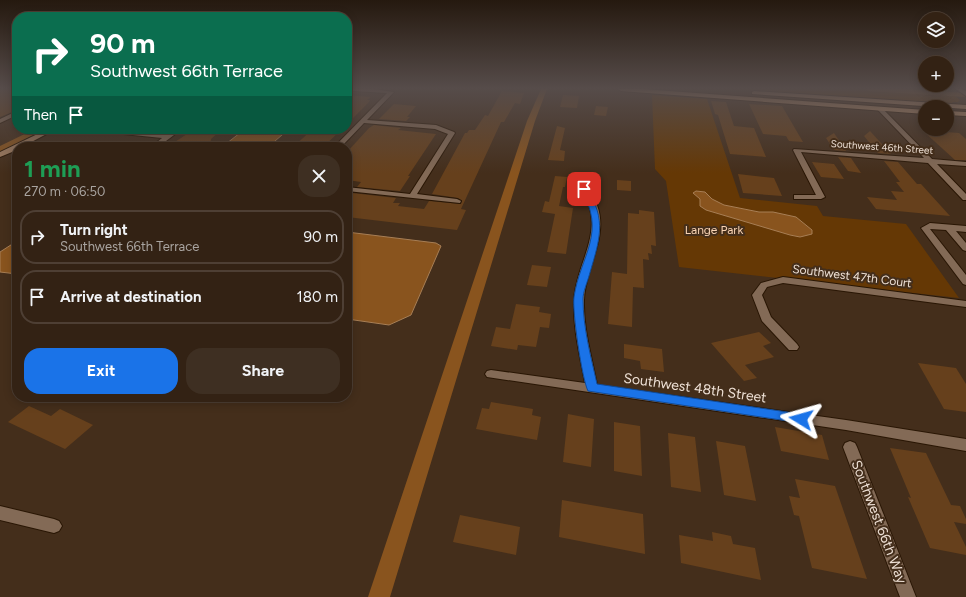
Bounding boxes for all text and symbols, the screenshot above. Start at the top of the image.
map controls [918,12,954,136]
button: layers [918,12,954,48]
text: 90 m [90,26,155,60]
icon: right [24,28,76,80]
button: + [918,56,954,92]
text: Southwest 66th Terrace [90,60,283,82]
button: − [918,100,954,136]
icon: arrive [65,104,87,126]
text: Then [24,106,57,124]
street label: Southwest 46th Street [830,137,934,157]
text: 1 min [24,154,81,183]
button: close [298,155,340,197]
pin [567,172,601,206]
icon: arrive [573,178,595,200]
text: 270 m · 06:50 [24,184,105,199]
text: Turn right [60,221,128,239]
park label: Lange Park [685,223,743,237]
icon: right [26,226,48,248]
text: 90 m [303,228,338,246]
text: Southwest 66th Terrace [60,239,199,254]
street label: Southwest 47th Court [792,262,913,290]
icon: arrive [26,286,48,308]
text: Arrive at destination [60,288,201,306]
text: 180 m [297,288,338,306]
button: Exit [24,348,178,394]
button: Share [186,348,340,394]
street label: Southwest 48th Street [622,370,768,406]
position arrow [780,398,822,440]
street label: Southwest 66th Way [848,458,911,587]

